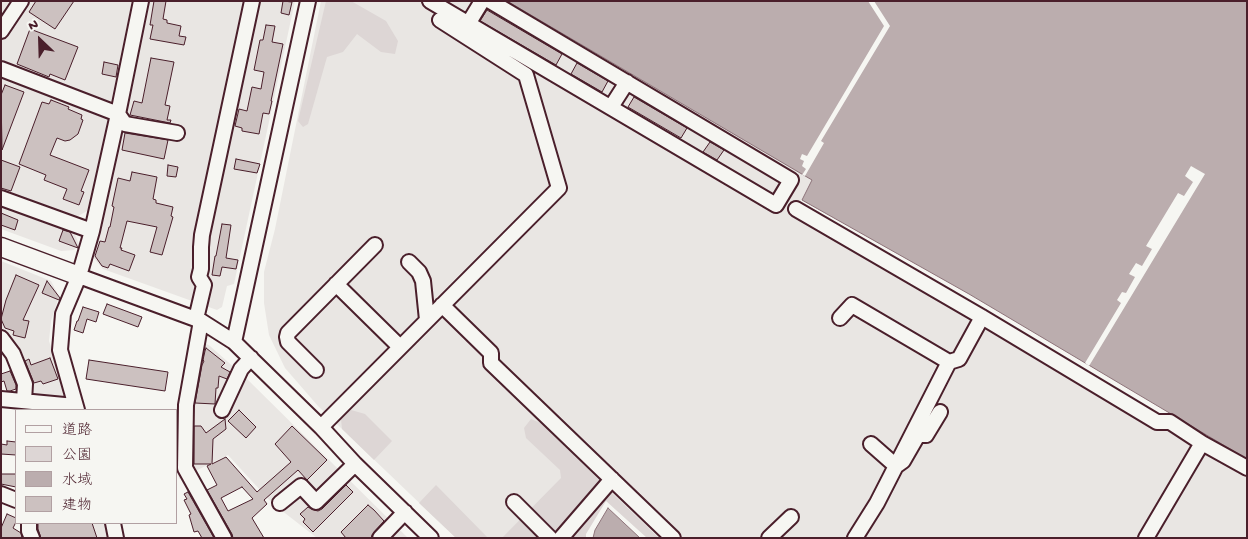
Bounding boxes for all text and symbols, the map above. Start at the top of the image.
north arrow [15,15,65,65]
text: N [26,16,41,35]
legend [15,409,178,524]
text: 道路 [62,422,92,440]
text: 公園 [62,447,92,465]
text: 水域 [62,472,92,490]
text: 建物 [62,497,92,515]

